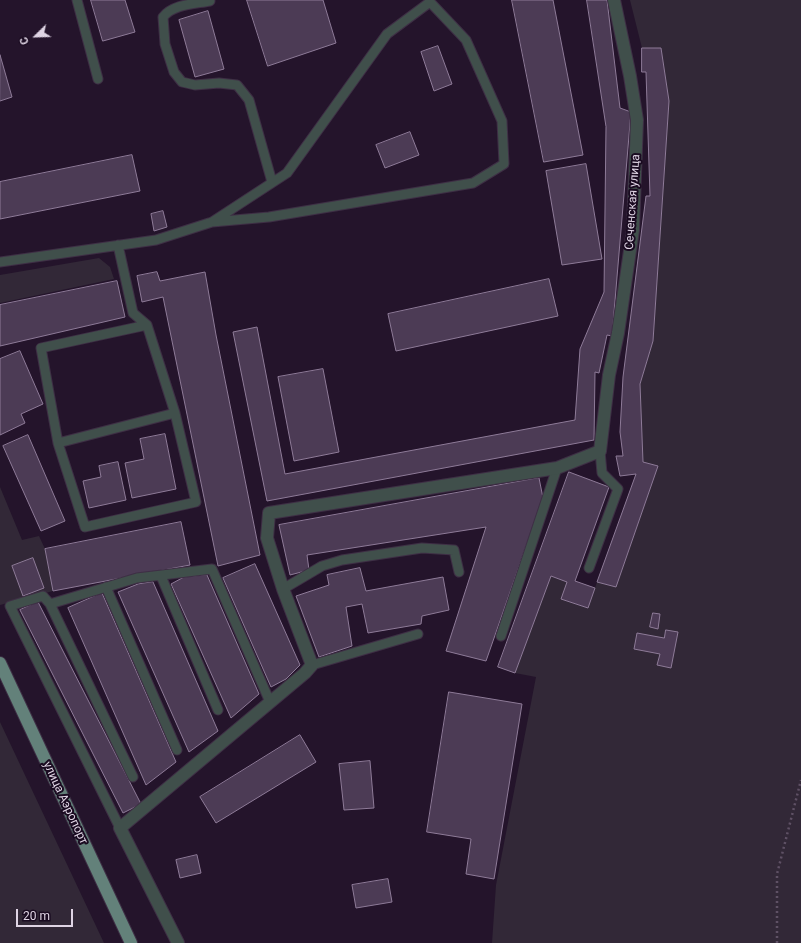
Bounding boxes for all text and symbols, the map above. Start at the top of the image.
north arrow [16,16,56,56]
text: С [17,35,32,47]
street label: Сеченская улица [622,154,644,250]
street label: улица Аэропорт [40,759,90,847]
scale bar [18,901,75,927]
text: 20 m [23,909,50,923]

